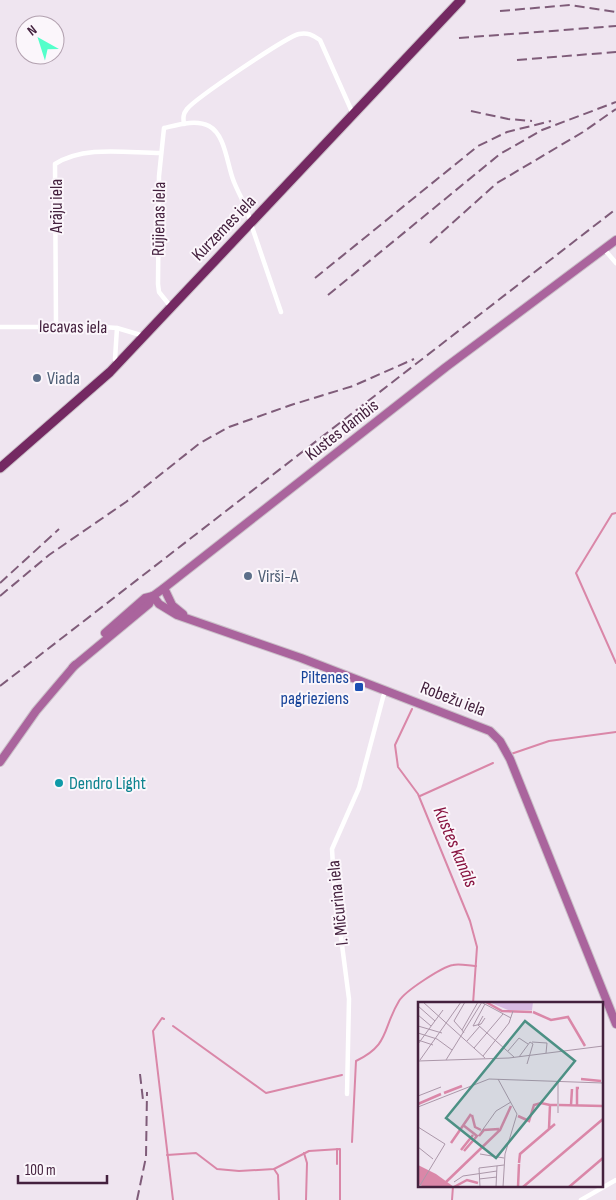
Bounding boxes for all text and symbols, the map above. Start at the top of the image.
north arrow [15,15,65,65]
text: N [24,21,40,39]
street label: Arāju iela [46,179,67,234]
street label: Rūjienas iela [148,182,170,256]
street label: Kurzemes iela [188,191,260,265]
street label: Iecavas iela [39,316,107,338]
place label: Viada [47,368,80,389]
marker: Viada [31,372,43,384]
street label: Kustes dambis [301,395,383,465]
place label: Virši-A [258,566,298,587]
marker: Virši-A [242,570,254,582]
place label: Piltenes pagrieziens [280,667,349,709]
street label: Robežu iela [417,677,489,721]
marker: Piltenes pagrieziens [353,681,365,693]
place label: Dendro Light [69,773,147,794]
marker: Dendro Light [53,777,65,789]
water label: Kustes kanāls [428,803,482,891]
street label: I. Mičurina iela [323,859,353,947]
inset map [418,1002,604,1188]
scale bar [18,1152,106,1184]
text: 100 m [25,1161,56,1180]

